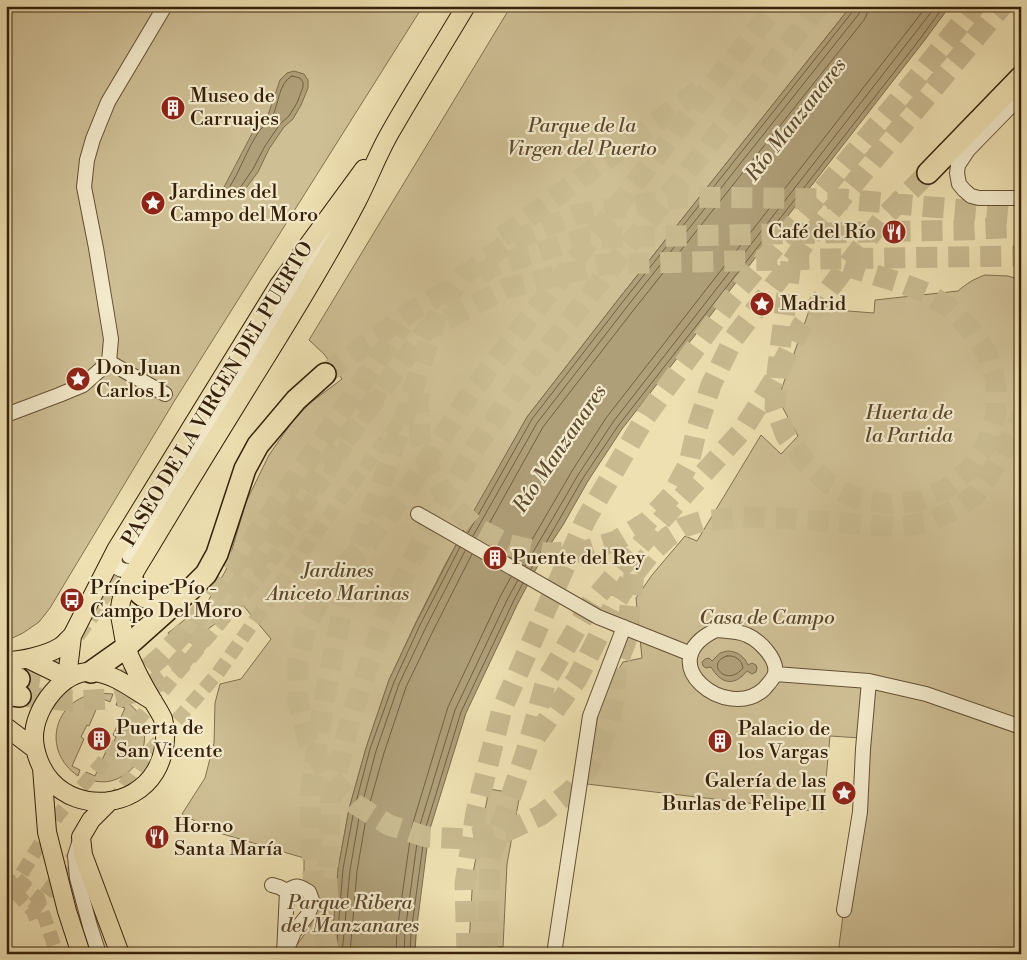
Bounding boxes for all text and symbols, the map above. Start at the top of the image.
water label: Río Manzanares [739,53,852,188]
place label: Museo de Carruajes [190,84,279,132]
building icon: Museo de Carruajes [160,95,186,121]
park label: Parque de la Virgen del Puerto [507,114,657,162]
place label: Jardines del Campo del Moro [169,180,318,228]
place icon: Jardines del Campo del Moro [140,190,166,216]
restaurant icon: Café del Río [881,219,907,245]
place label: Café del Río [768,220,876,245]
street label: PASEO DE LA VIRGEN DEL PUERTO [117,237,319,551]
place icon: Madrid [749,291,775,317]
place label: Madrid [780,292,847,317]
place label: Don Juan Carlos I. [96,356,181,404]
place icon: Don Juan Carlos I. [65,366,91,392]
water label: Río Manzanares [507,380,613,519]
park label: Huerta de la Partida [864,401,954,449]
building icon: Puente del Rey [482,545,508,571]
place label: Puente del Rey [512,546,646,571]
park label: Jardines Aniceto Marinas [265,559,410,607]
place label: Príncipe Pío - Campo Del Moro [90,576,242,624]
bus stop icon: Príncipe Pío - Campo Del Moro [59,587,85,613]
park label: Casa de Campo [699,606,835,631]
place label: Puerta de San Vicente [116,716,223,764]
place label: Palacio de los Vargas [738,717,830,765]
building icon: Puerta de San Vicente [86,726,112,752]
building icon: Palacio de los Vargas [707,728,733,754]
place label: Galería de las Burlas de Felipe II [661,769,826,817]
place icon: Galería de las Burlas de Felipe II [831,780,857,806]
place label: Horno Santa María [174,814,284,862]
restaurant icon: Horno Santa María [144,824,170,850]
park label: Parque Ribera del Manzanares [281,891,420,939]

